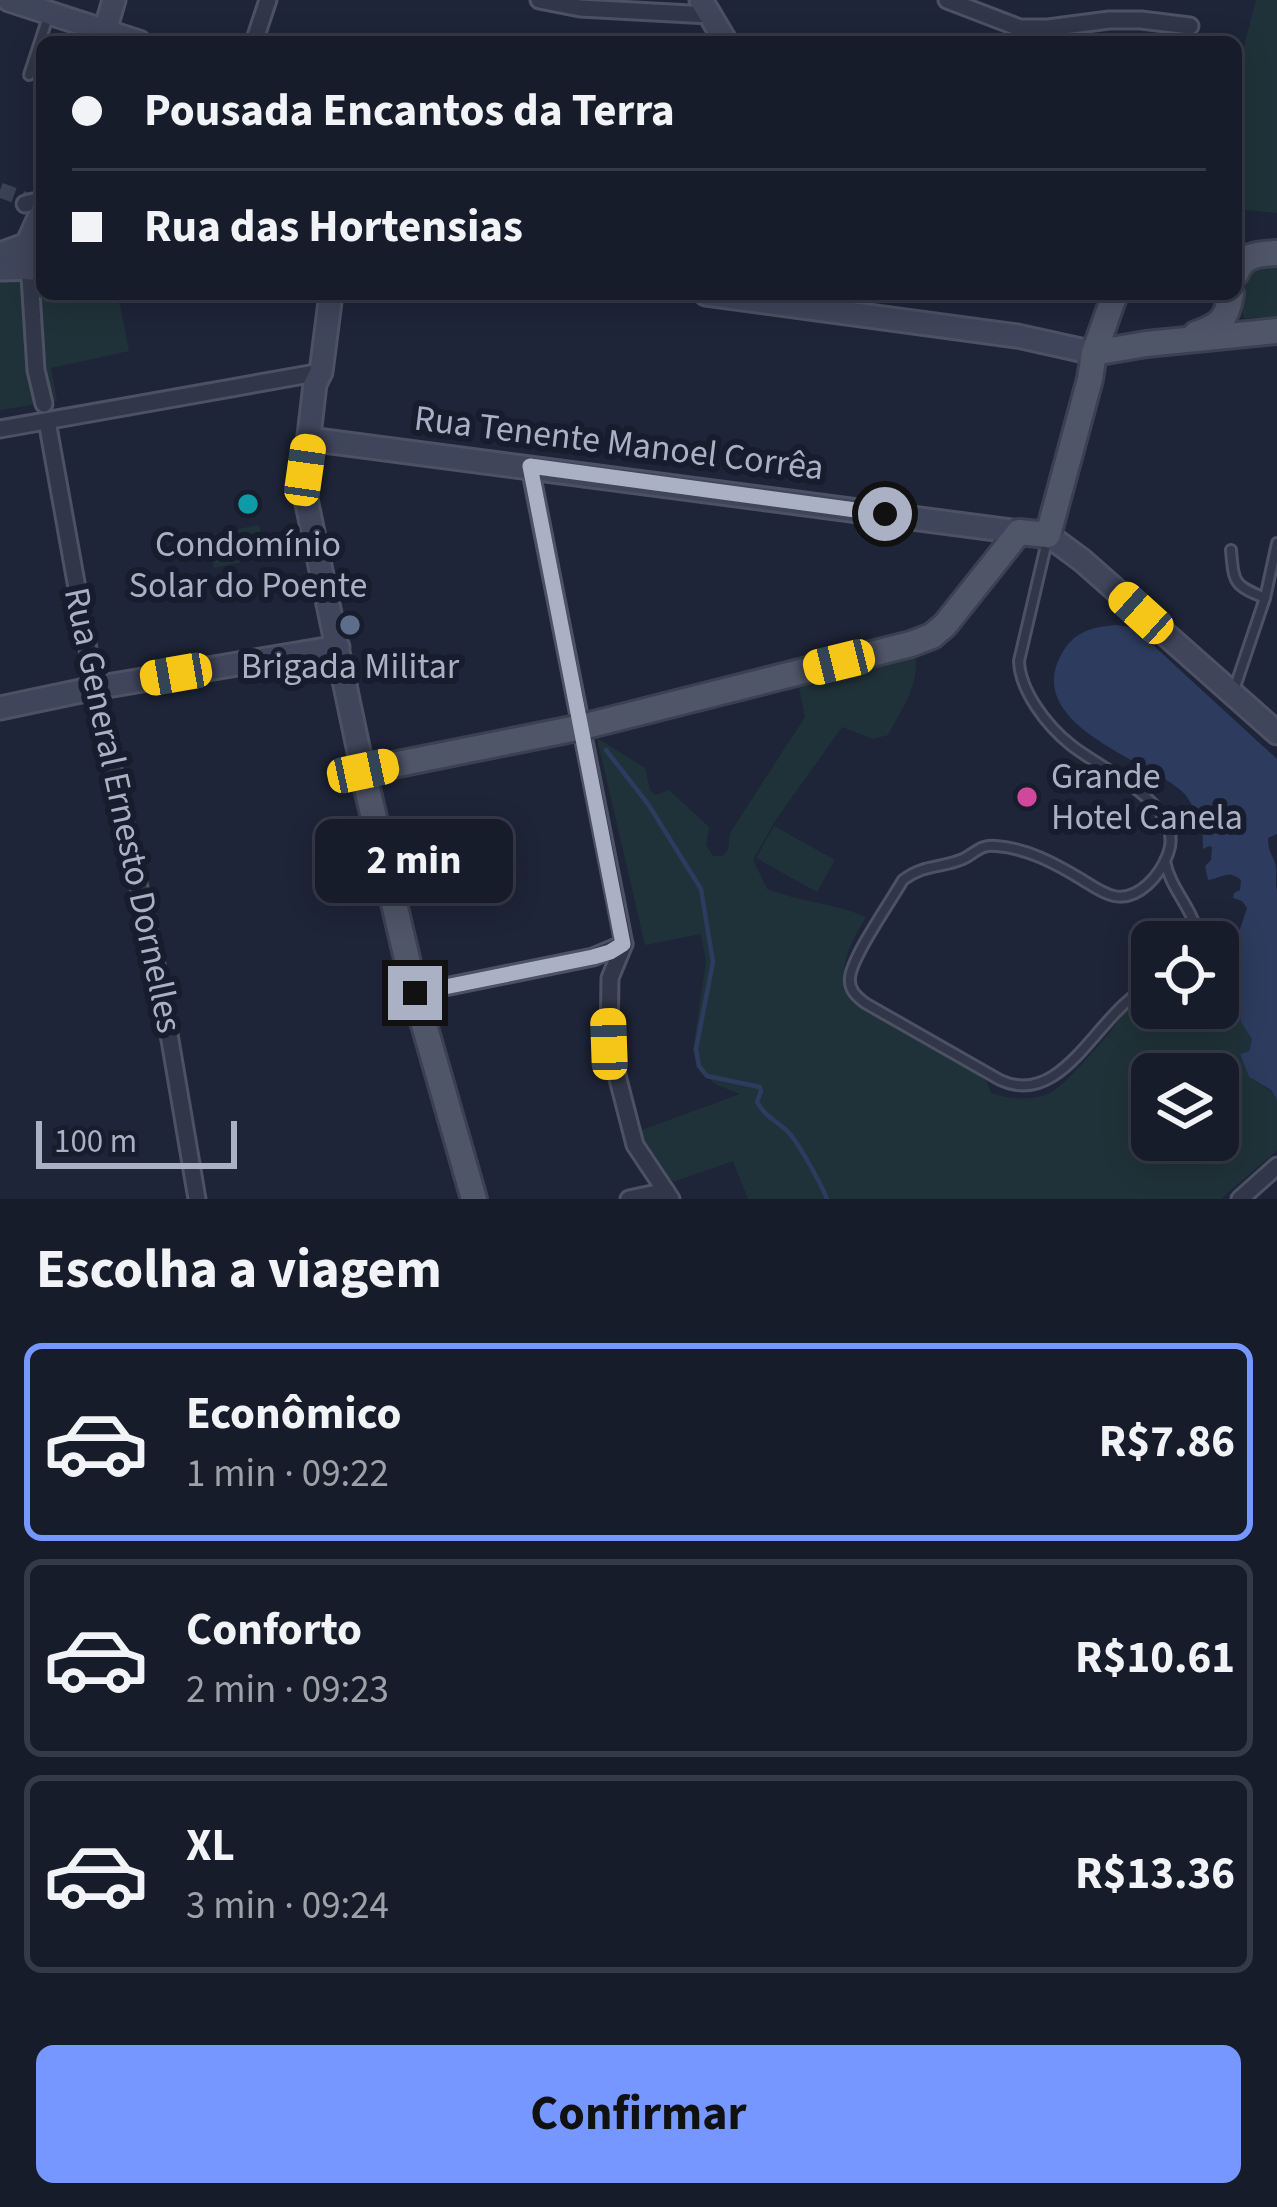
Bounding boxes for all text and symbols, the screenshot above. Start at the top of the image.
text: Pousada Encantos da Terra [144,79,675,143]
text: Rua das Hortensias [144,195,523,259]
street label: Rua Tenente Manoel Corrêa [411,393,827,493]
car [282,432,328,508]
route start [858,487,912,541]
marker: Condomínio Solar do Poente [235,491,261,517]
place label: Condomínio Solar do Poente [129,519,367,611]
car [1102,576,1180,650]
street label: Rua General Ernesto Dornelles [51,583,195,1037]
marker: Brigada Militar [337,612,363,638]
car [800,636,878,688]
place label: Brigada Militar [241,641,460,692]
car [137,650,215,698]
car [324,746,402,796]
place label: Grande Hotel Canela [1051,751,1243,843]
marker: Grande Hotel Canela [1014,784,1040,810]
callout: 2 min [316,819,514,903]
text: 2 min [367,833,461,889]
map controls [1131,921,1239,1161]
button: locate [1131,921,1239,1029]
route end [388,966,442,1020]
car [590,1007,628,1081]
button: layers [1131,1053,1239,1161]
scale bar [36,1115,237,1168]
text: 100 m [54,1118,137,1165]
text: Escolha a viagem [36,1232,442,1309]
text: Econômico [186,1382,402,1446]
icon: car [42,1388,150,1496]
text: R$7.86 [1099,1410,1235,1474]
text: 1 min · 09:22 [186,1446,389,1502]
text: Conforto [186,1598,362,1662]
icon: car [42,1604,150,1712]
text: R$10.61 [1075,1626,1235,1690]
text: 2 min · 09:23 [186,1662,389,1718]
text: XL [186,1814,235,1878]
icon: car [42,1820,150,1928]
text: R$13.36 [1075,1842,1235,1906]
text: 3 min · 09:24 [186,1878,389,1934]
button: Confirmar [36,2045,1241,2183]

